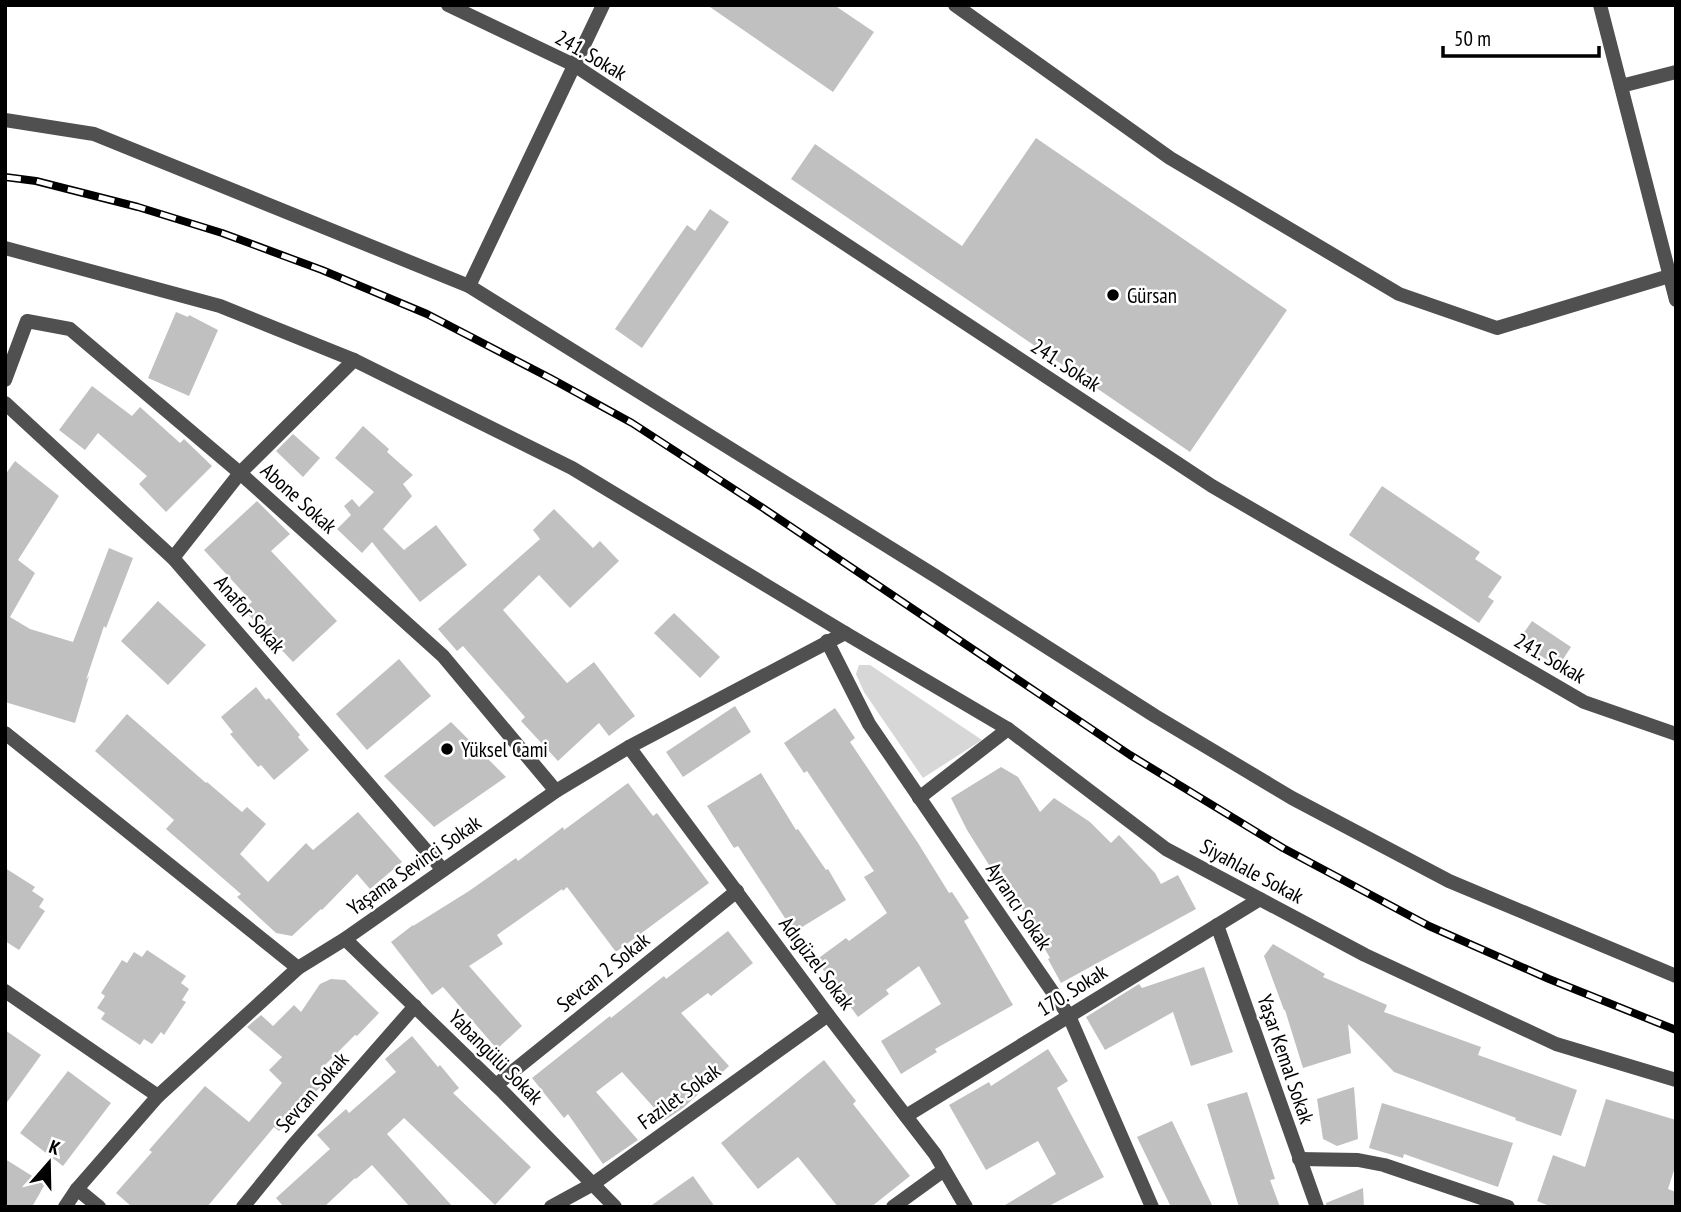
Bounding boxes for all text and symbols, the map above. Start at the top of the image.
scale bar [1443,14,1599,58]
street label: 241. Sokak [551,24,631,86]
text: 50 m [1454,25,1491,52]
place label: Gürsan [1127,282,1177,309]
marker: Gürsan [1105,287,1121,303]
street label: 241. Sokak [1026,332,1106,398]
street label: Abone Sokak [255,457,343,539]
street label: Anafor Sokak [209,569,291,659]
street label: 241. Sokak [1510,627,1590,689]
place label: Yüksel Cami [461,736,548,763]
marker: Yüksel Cami [439,741,455,757]
street label: Yaşama Sevinci Sokak [342,809,486,921]
street label: Siyahlale Sokak [1196,833,1308,909]
street label: Ayrancı Sokak [980,857,1058,955]
street label: Adıgüzel Sokak [773,911,861,1015]
street label: Sevcan 2 Sokak [551,926,655,1018]
street label: 170. Sokak [1032,958,1112,1022]
street label: Yaşar Kemal Sokak [1251,991,1321,1127]
street label: Yabangülü Sokak [443,1004,549,1110]
street label: Sevcan Sokak [270,1046,354,1138]
street label: Fazilet Sokak [632,1057,726,1135]
north arrow [14,1128,84,1198]
text: K [46,1134,64,1160]

